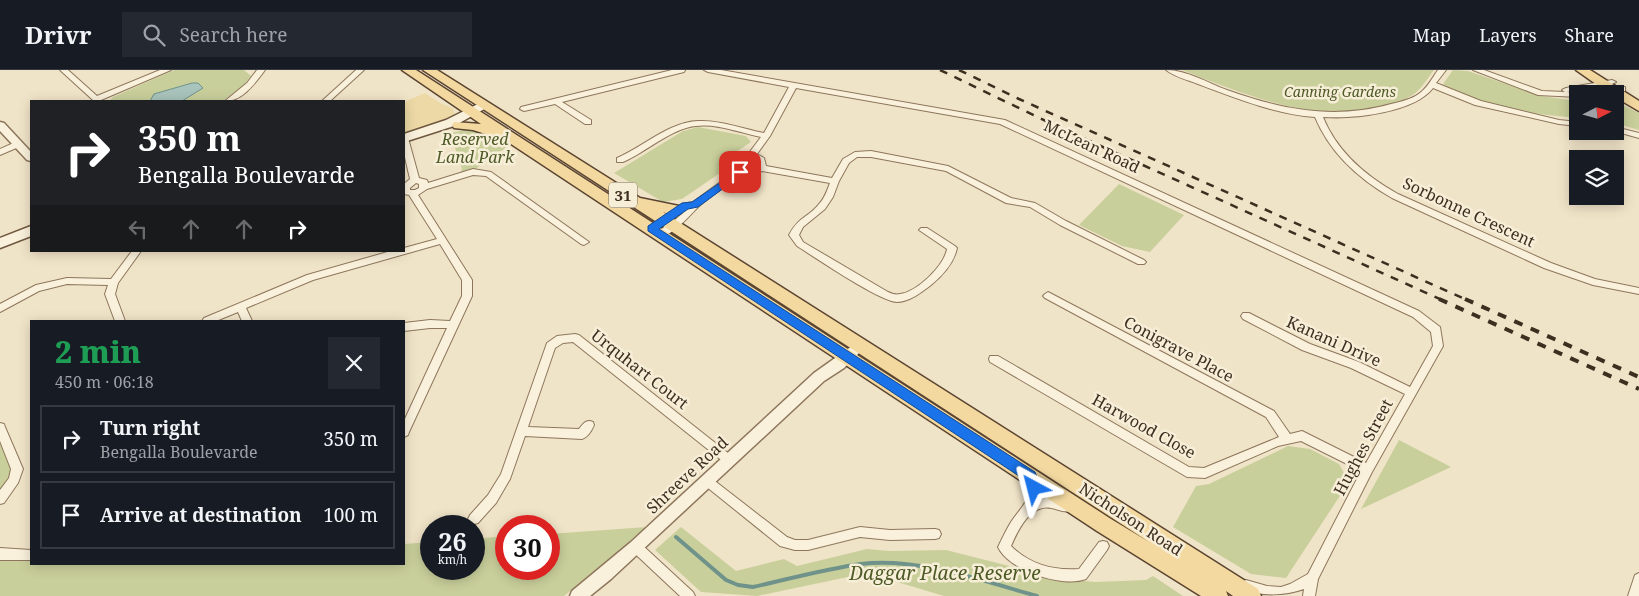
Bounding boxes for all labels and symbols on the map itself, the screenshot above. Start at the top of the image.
park label: Canning Gardens [1284,82,1396,101]
north arrow [1569,85,1624,140]
street label: McLean Road [1040,114,1144,178]
park label: Reserved Land Park [435,128,515,168]
pin [719,151,761,193]
street label: Sorbonne Crescent [1399,172,1539,252]
road number: 31 [609,182,637,208]
street label: Kanani Drive [1283,310,1385,372]
street label: Conigrave Place [1120,311,1238,387]
street label: Urquhart Court [587,324,694,414]
street label: Harwood Close [1088,388,1200,464]
street label: Hughes Street [1328,395,1398,499]
street label: Shreeve Road [641,431,733,519]
position arrow [1007,461,1059,513]
street label: Nicholson Road [1075,477,1187,561]
speed limit sign: 30 [495,515,560,580]
park label: Daggar Place Reserve [848,560,1041,586]

